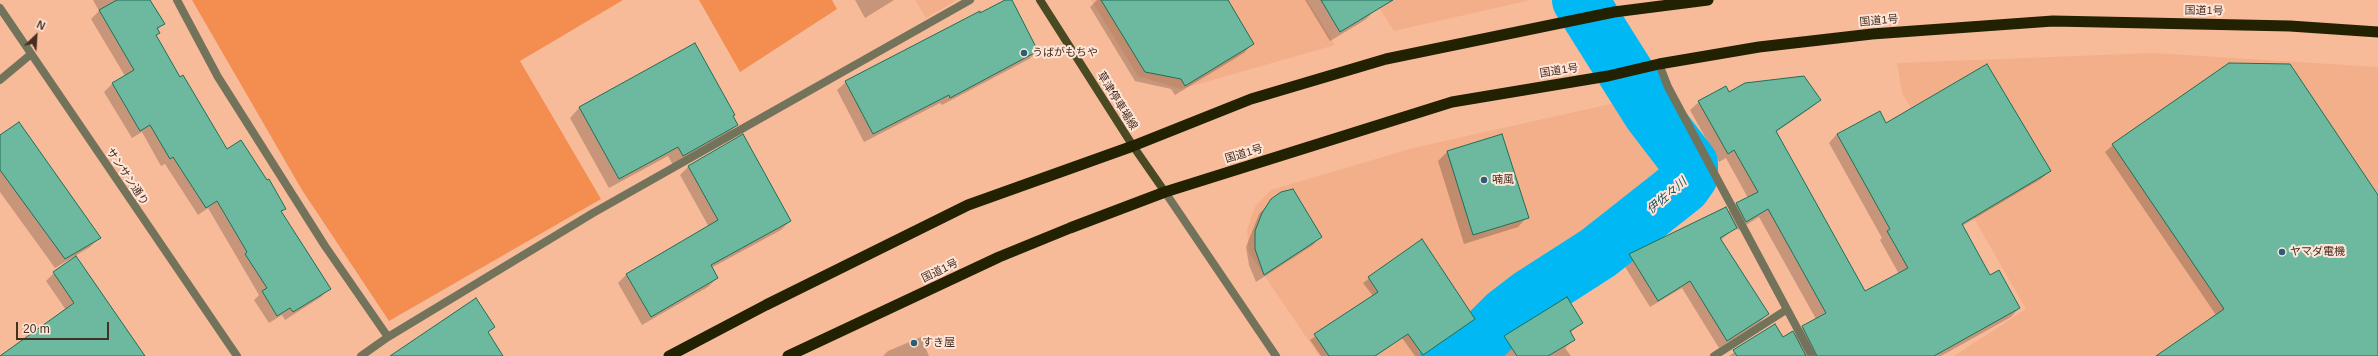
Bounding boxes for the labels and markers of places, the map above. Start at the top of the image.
place label: うばがもちや [1032,46,1098,60]
marker: うばがもちや [1019,48,1029,58]
place label: 喃風 [1492,173,1514,187]
marker: 喃風 [1479,175,1489,185]
place label: ヤマダ電機 [2290,245,2345,259]
marker: ヤマダ電機 [2277,247,2287,257]
place label: すき屋 [922,336,955,350]
marker: すき屋 [909,338,919,348]

